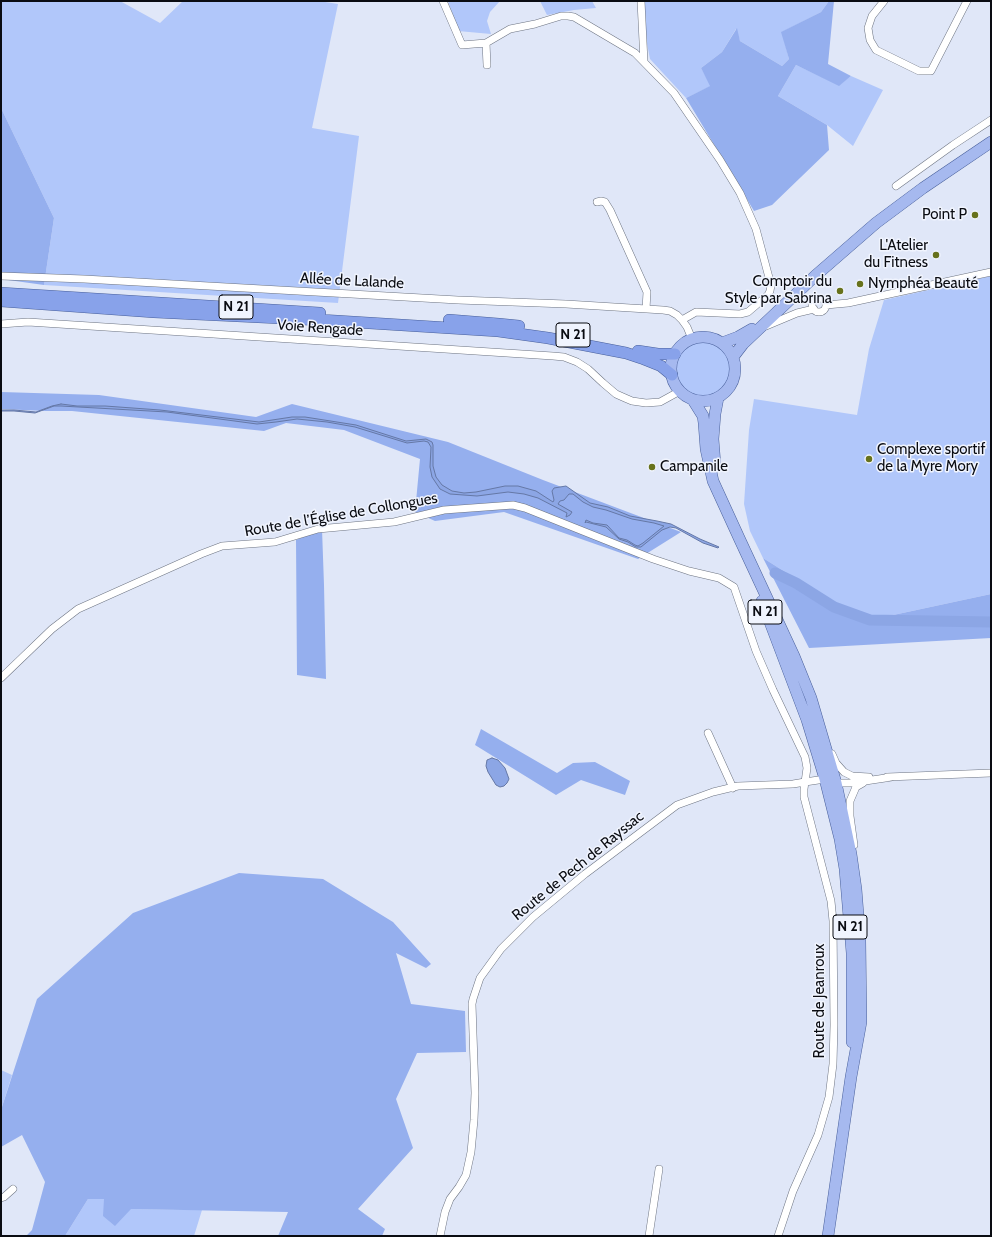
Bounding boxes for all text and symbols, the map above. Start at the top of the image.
place label: Point P [922,206,967,224]
marker: Point P [970,210,980,220]
place label: L'Atelier du Fitness [864,237,928,272]
marker: L'Atelier du Fitness [931,250,941,260]
street label: Allée de Lalande [300,269,404,293]
place label: Comptoir du Style par Sabrina [725,273,832,308]
place label: Nymphéa Beauté [868,275,978,293]
marker: Nymphéa Beauté [855,279,865,289]
marker: Comptoir du Style par Sabrina [835,286,845,296]
road number: N 21 [219,295,253,319]
street label: Voie Rengade [276,316,364,340]
road number: N 21 [556,323,590,347]
place label: Complexe sportif de la Myre Mory [877,441,986,476]
marker: Complexe sportif de la Myre Mory [864,454,874,464]
place label: Campanile [660,458,728,476]
marker: Campanile [647,462,657,472]
street label: Route de l’Église de Collongues [243,489,439,541]
road number: N 21 [748,600,782,624]
street label: Route de Pech de Rayssac [509,807,647,925]
road number: N 21 [833,915,867,939]
street label: Route de Jeanroux [811,944,829,1058]

